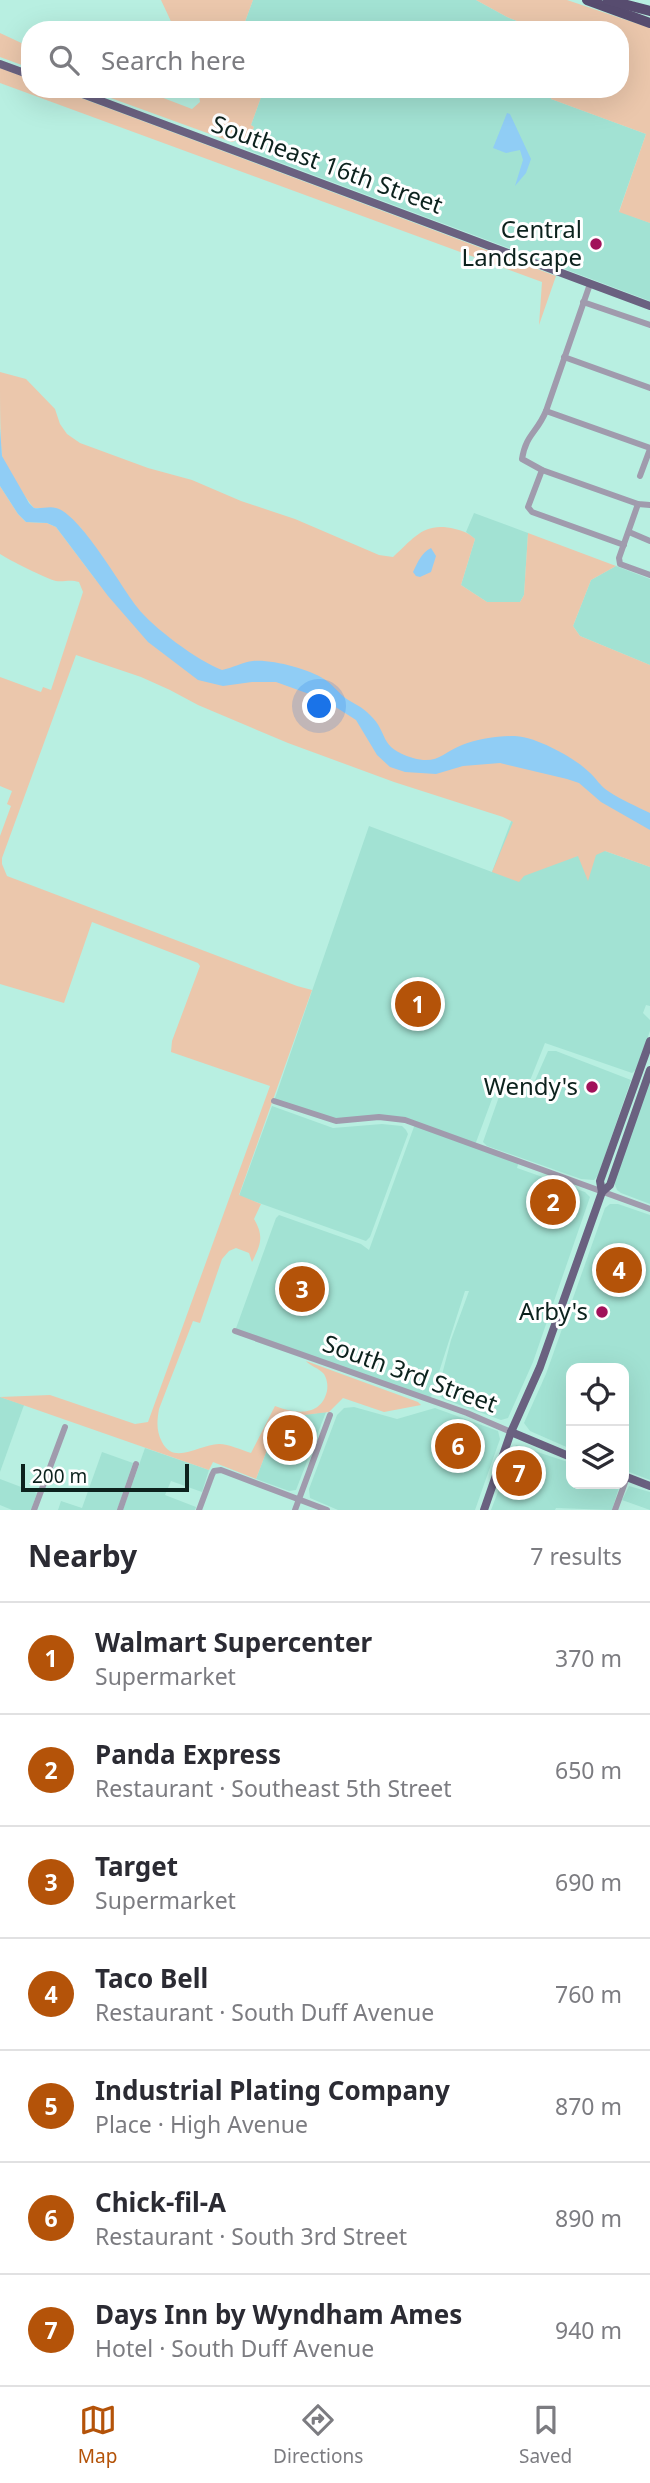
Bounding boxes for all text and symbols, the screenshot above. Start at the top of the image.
search box [21,21,629,98]
icon: search [45,41,83,79]
text: Search here [101,42,246,78]
street label: Southeast 16th Street [207,106,448,221]
place label: Central Landscape [462,212,582,273]
marker: Central Landscape [588,236,604,252]
your location [302,689,336,723]
pin: 1 [395,978,441,1030]
place label: Wendy's [484,1069,578,1102]
marker: Wendy's [584,1079,600,1095]
pin: 2 [530,1176,576,1228]
pin: 4 [596,1244,642,1296]
pin: 3 [279,1263,325,1315]
place label: Arby's [519,1294,588,1327]
marker: Arby's [594,1304,610,1320]
street label: South 3rd Street [319,1326,503,1420]
map controls [566,1363,629,1489]
button: locate [566,1363,629,1426]
pin: 5 [267,1412,313,1464]
pin: 6 [435,1420,481,1472]
button: layers [566,1426,629,1489]
pin: 7 [496,1447,542,1499]
scale bar [21,1461,189,1493]
text: 200 m [32,1463,87,1489]
text: Nearby [28,1535,137,1576]
text: 7 results [530,1540,622,1572]
text: Walmart Supercenter [95,1624,372,1660]
text: 1 [44,1642,58,1674]
text: 370 m [555,1642,622,1674]
text: Supermarket [95,1660,236,1692]
text: Panda Express [95,1736,281,1772]
text: 2 [44,1754,58,1786]
text: 650 m [555,1754,622,1786]
text: Restaurant · Southeast 5th Street [95,1772,452,1804]
text: Target [95,1848,178,1884]
text: 3 [44,1866,58,1898]
text: 690 m [555,1866,622,1898]
text: Supermarket [95,1884,236,1916]
text: Taco Bell [95,1960,208,1996]
text: 4 [44,1978,58,2010]
text: 760 m [555,1978,622,2010]
text: Restaurant · South Duff Avenue [95,1996,434,2028]
text: Industrial Plating Company [95,2072,450,2108]
text: 5 [44,2090,58,2122]
text: 870 m [555,2090,622,2122]
text: Place · High Avenue [95,2108,308,2140]
text: Chick-fil-A [95,2184,226,2220]
text: 6 [44,2202,58,2234]
text: 890 m [555,2202,622,2234]
text: Restaurant · South 3rd Street [95,2220,407,2252]
text: Days Inn by Wyndham Ames [95,2296,462,2332]
text: 7 [44,2314,58,2346]
text: 940 m [555,2314,622,2346]
text: Hotel · South Duff Avenue [95,2332,374,2364]
tab: Map [78,2401,117,2469]
tab: Directions [273,2401,363,2469]
tab: Saved [519,2401,572,2469]

